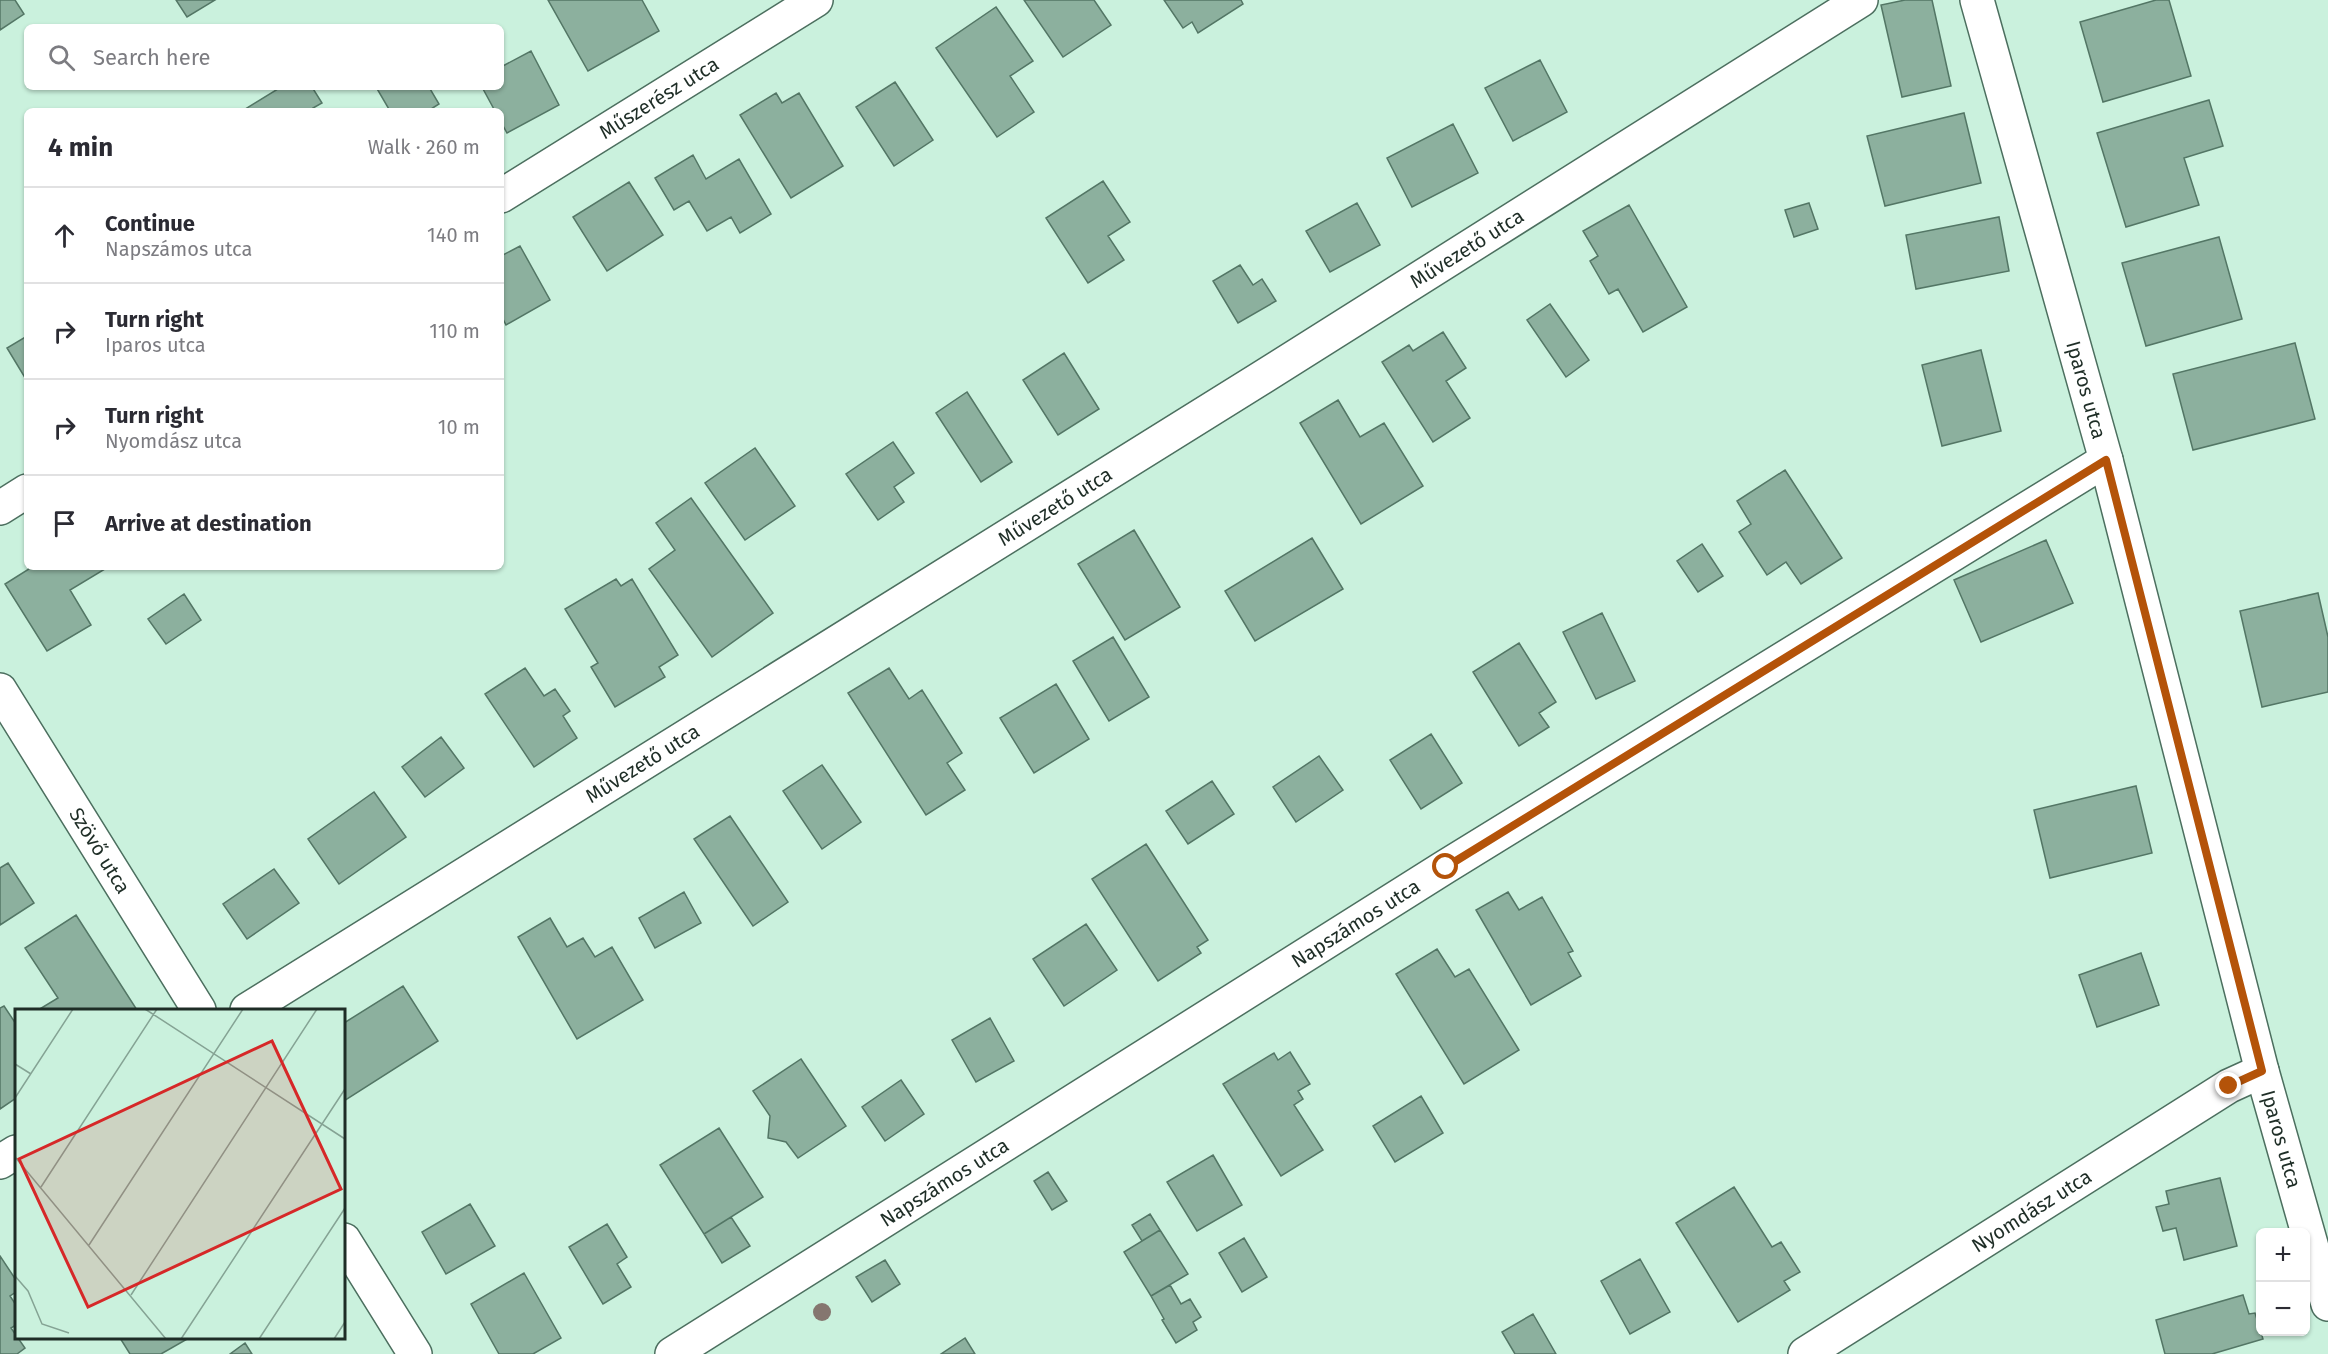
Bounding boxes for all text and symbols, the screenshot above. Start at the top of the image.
search box [24,24,504,90]
icon: search [45,41,78,74]
text: Search here [93,44,211,71]
street label: Műszerész utca [595,52,723,144]
text: 4 min [48,132,113,163]
text: Walk · 260 m [368,135,480,159]
street label: Művezető utca [1405,204,1528,293]
text: Continue [105,210,195,237]
icon: ahead [48,219,81,252]
text: 140 m [427,223,480,247]
text: Napszámos utca [105,237,252,261]
text: Turn right [105,306,204,333]
icon: right [48,315,81,348]
text: 110 m [429,319,480,343]
text: Iparos utca [105,333,206,357]
street label: Iparos utca [2061,338,2112,442]
text: Turn right [105,402,204,429]
icon: right [48,411,81,444]
text: 10 m [438,415,480,439]
text: Nyomdász utca [105,429,242,453]
street label: Művezető utca [993,462,1116,551]
icon: arrive [48,507,81,540]
text: Arrive at destination [105,510,312,537]
street label: Művezető utca [581,719,704,808]
street label: Szövő utca [64,803,135,898]
route start [1432,853,1458,879]
street label: Napszámos utca [1287,874,1424,973]
inset map [15,1009,345,1339]
route end [2215,1072,2241,1098]
street label: Iparos utca [2256,1087,2307,1191]
street label: Napszámos utca [876,1133,1013,1232]
street label: Nyomdász utca [1967,1164,2096,1258]
map controls [2256,1228,2310,1336]
button: + [2256,1228,2310,1282]
button: − [2256,1282,2310,1336]

